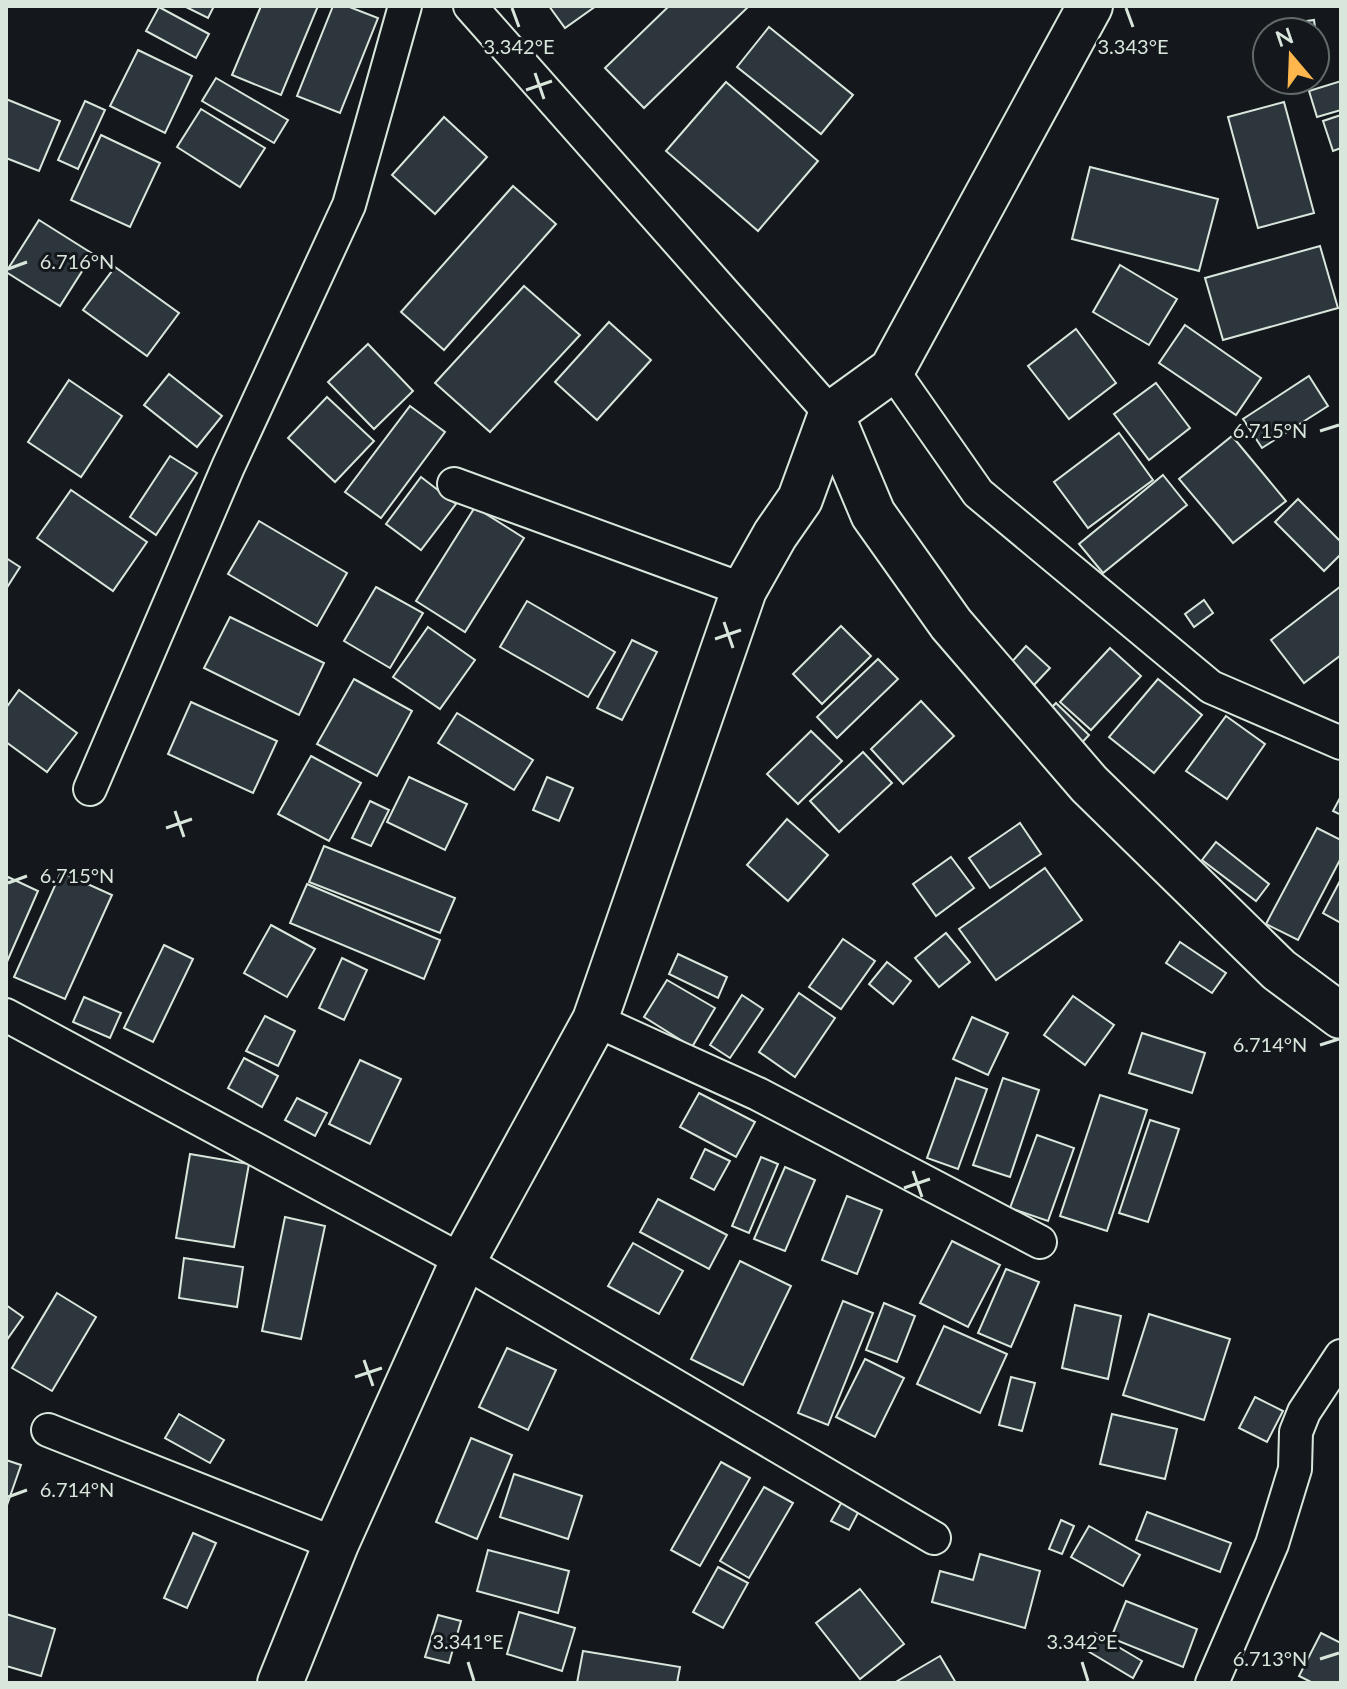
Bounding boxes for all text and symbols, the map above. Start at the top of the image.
north arrow [1251,16,1331,96]
text: N [1272,21,1297,52]
text: 3.342°E [484,34,554,58]
text: 3.343°E [1098,34,1168,58]
text: 6.716°N [40,249,114,273]
text: 6.715°N [1233,418,1307,442]
text: 6.715°N [40,863,114,887]
text: 6.714°N [1233,1032,1307,1056]
text: 6.714°N [40,1477,114,1501]
text: 3.341°E [433,1629,503,1653]
text: 3.342°E [1047,1629,1117,1653]
text: 6.713°N [1233,1646,1307,1670]

